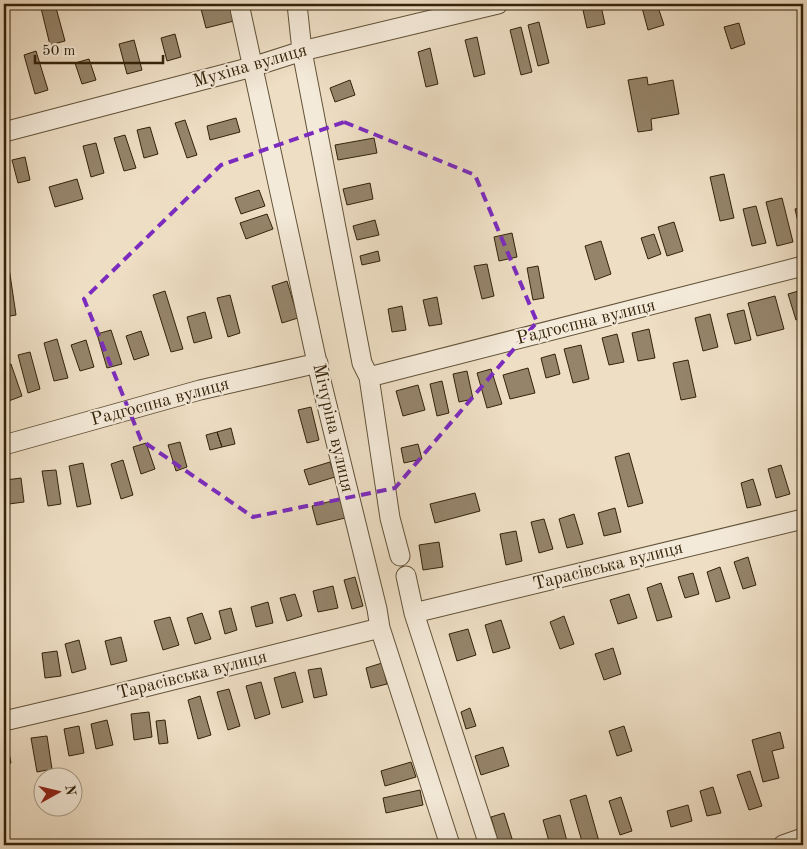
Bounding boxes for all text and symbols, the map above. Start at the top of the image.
scale bar [35,32,162,64]
street label: Мухіна вулиця [191,41,309,91]
text: 50 m [42,44,76,59]
street label: Радгоспна вулиця [515,296,657,348]
street label: Мічуріна вулиця [309,362,357,494]
street label: Радгоспна вулиця [89,375,231,429]
street label: Тарасівська вулиця [531,539,685,593]
street label: Тарасівська вулиця [115,648,269,702]
north arrow [32,766,82,816]
text: N [62,784,78,797]

